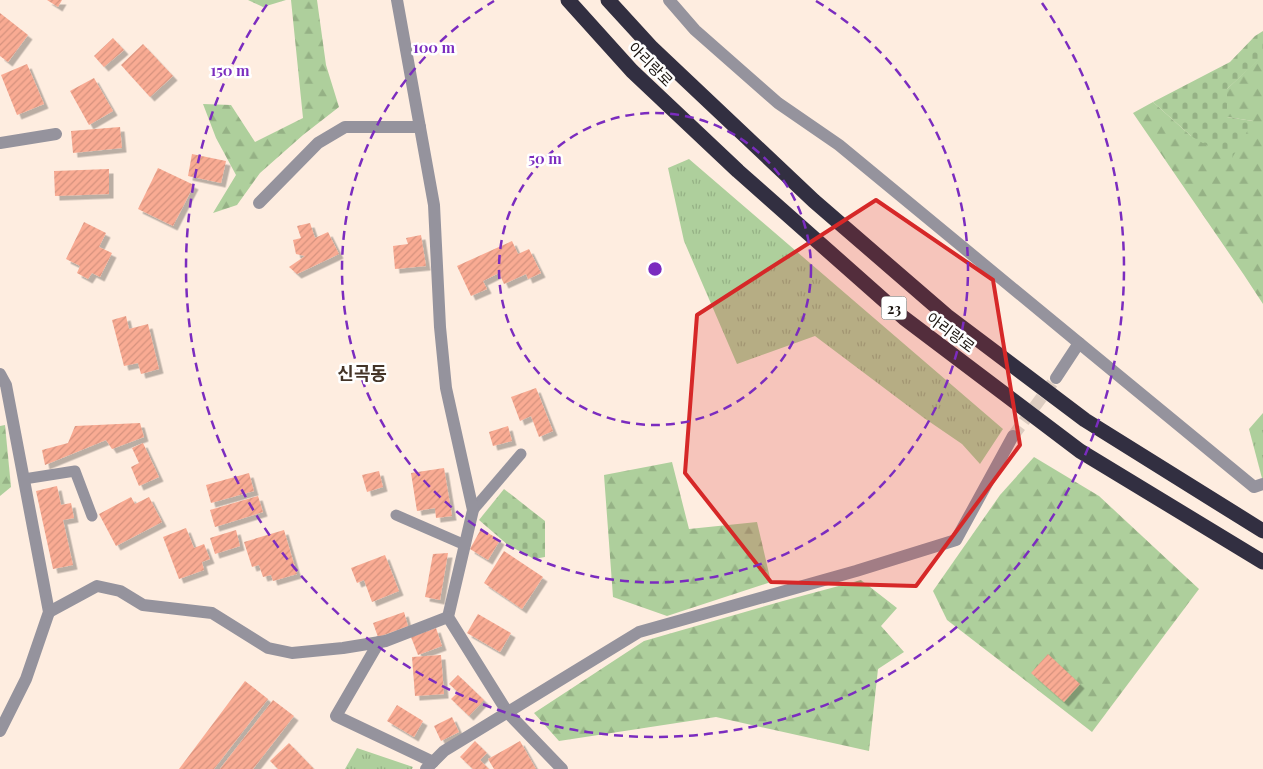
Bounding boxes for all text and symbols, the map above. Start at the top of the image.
text: 100 m [413,37,456,57]
street label: 아리랑로 [624,37,678,91]
text: 150 m [210,60,250,80]
text: 50 m [528,148,562,168]
centre of rings [646,260,664,278]
road number: 23 [882,296,906,320]
street label: 아리랑로 [923,307,979,357]
district label: 신곡동 [337,361,387,385]

